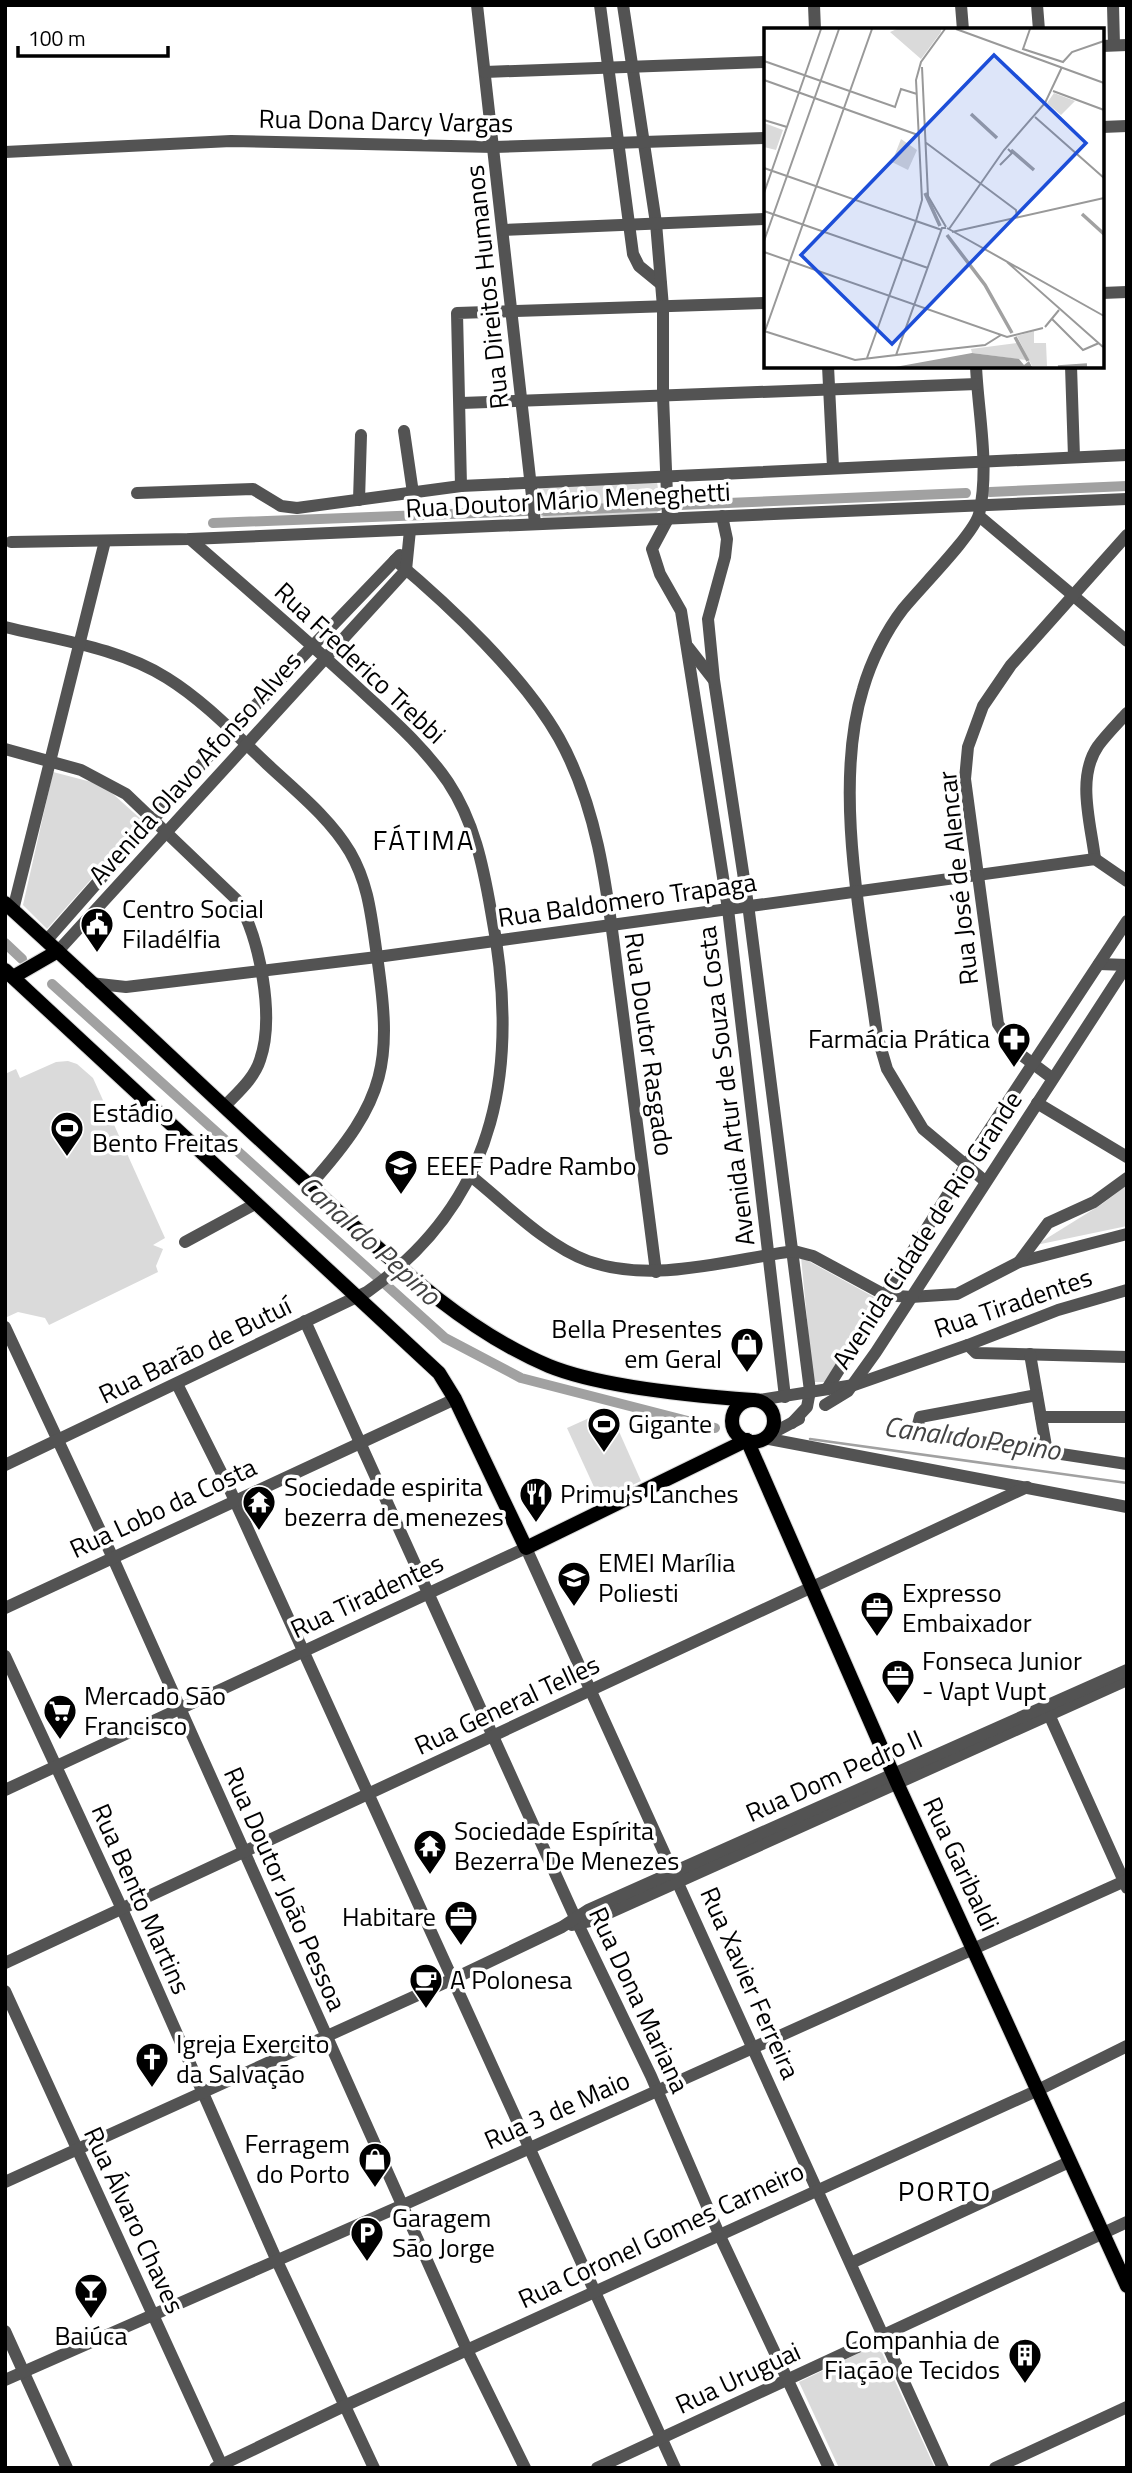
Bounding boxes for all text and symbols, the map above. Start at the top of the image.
scale bar [18,14,168,58]
text: 100 m [28,22,85,54]
inset map [764,28,1104,368]
street label: Rua Dona Darcy Vargas [258,99,514,142]
street label: Rua Direitos Humanos [454,163,519,411]
street label: Rua Doutor Mário Meneghetti [404,472,732,527]
street label: Rua Frederico Trebbi [266,573,455,753]
street label: Avenida Olavo Afonso Alves [79,642,310,893]
street label: Rua José de Alencar [927,769,988,987]
district label: FÁTIMA [373,818,475,861]
street label: Rua Baldomero Trapaga [495,862,759,937]
place label: Centro Social Filadélfia [122,889,264,958]
public building icon: Centro Social Filadélfia [78,905,116,954]
street label: Avenida Artur de Souza Costa [687,924,764,1248]
street label: Rua Doutor Rasgado [615,930,684,1158]
place label: Farmácia Prática [808,1019,990,1058]
pharmacy icon: Farmácia Prática [995,1020,1033,1069]
street label: Avenida Cidade de Rio Grande [822,1083,1031,1376]
place label: Estádio Bento Freitas [92,1093,239,1162]
sports icon: Estádio Bento Freitas [48,1109,86,1158]
place label: EEEF Padre Rambo [426,1146,636,1185]
school or university icon: EEEF Padre Rambo [382,1147,420,1196]
water label: Canal do Pepino [290,1164,452,1316]
street label: Rua Tiradentes [928,1257,1097,1348]
street label: Rua Barão de Butuí [92,1285,300,1413]
place label: Bella Presentes em Geral [551,1309,722,1378]
shop icon: Bella Presentes em Geral [728,1325,766,1374]
place label: Gigante [628,1404,712,1443]
water label: Canal do Pepino [881,1404,1064,1471]
sports icon: Gigante [585,1405,623,1454]
street label: Rua Lobo da Costa [63,1447,263,1568]
place label: Sociedade espirita bezerra de menezes [284,1467,504,1536]
place label: Primu's Lanches [560,1474,739,1513]
restaurant icon: Primu's Lanches [517,1475,555,1524]
temple icon: Sociedade espirita bezerra de menezes [240,1483,278,1532]
street label: Rua Tiradentes [284,1543,450,1648]
place label: EMEI Marília Poliesti [598,1543,735,1612]
school or university icon: EMEI Marília Poliesti [555,1559,593,1608]
place label: Expresso Embaixador [902,1573,1032,1642]
office icon: Expresso Embaixador [858,1589,896,1638]
place label: Fonseca Junior - Vapt Vupt [922,1641,1082,1710]
street label: Rua General Telles [408,1645,606,1765]
office icon: Fonseca Junior - Vapt Vupt [879,1657,917,1706]
place label: Mercado São Francisco [84,1676,226,1745]
supermarket icon: Mercado São Francisco [41,1692,79,1741]
street label: Rua Dom Pedro II [739,1719,928,1832]
street label: Rua Doutor João Pessoa [214,1761,357,2017]
street label: Rua Garibaldi [913,1790,1010,1937]
street label: Rua Bento Martins [82,1797,201,2000]
place label: Sociedade Espírita Bezerra De Menezes [454,1811,679,1880]
temple icon: Sociedade Espírita Bezerra De Menezes [411,1827,449,1876]
street label: Rua Xavier Ferreira [691,1880,810,2085]
place label: Habitare [342,1897,436,1936]
office icon: Habitare [442,1898,480,1947]
street label: Rua Dona Mariana [579,1900,700,2099]
place label: A Polonesa [450,1960,572,1999]
cafe icon: A Polonesa [407,1961,445,2010]
place label: Igreja Exercito da Salvação [176,2024,329,2093]
church icon: Igreja Exercito da Salvação [133,2040,171,2089]
street label: Rua 3 de Maio [478,2060,636,2159]
street label: Rua Álvaro Chaves [74,2120,195,2320]
place label: Ferragem do Porto [244,2124,350,2193]
shop icon: Ferragem do Porto [356,2140,394,2189]
street label: Rua Coronel Gomes Carneiro [512,2151,810,2318]
district label: PORTO [898,2169,992,2212]
place label: Garagem São Jorge [392,2198,495,2267]
parking icon: Garagem São Jorge [348,2214,386,2263]
bar icon: Baiúca [72,2271,110,2320]
place label: Baiúca [55,2316,127,2355]
place label: Companhia de Fiação e Tecidos [824,2320,1000,2389]
street label: Rua Uruguai [669,2332,807,2424]
building icon: Companhia de Fiação e Tecidos [1006,2336,1044,2385]

